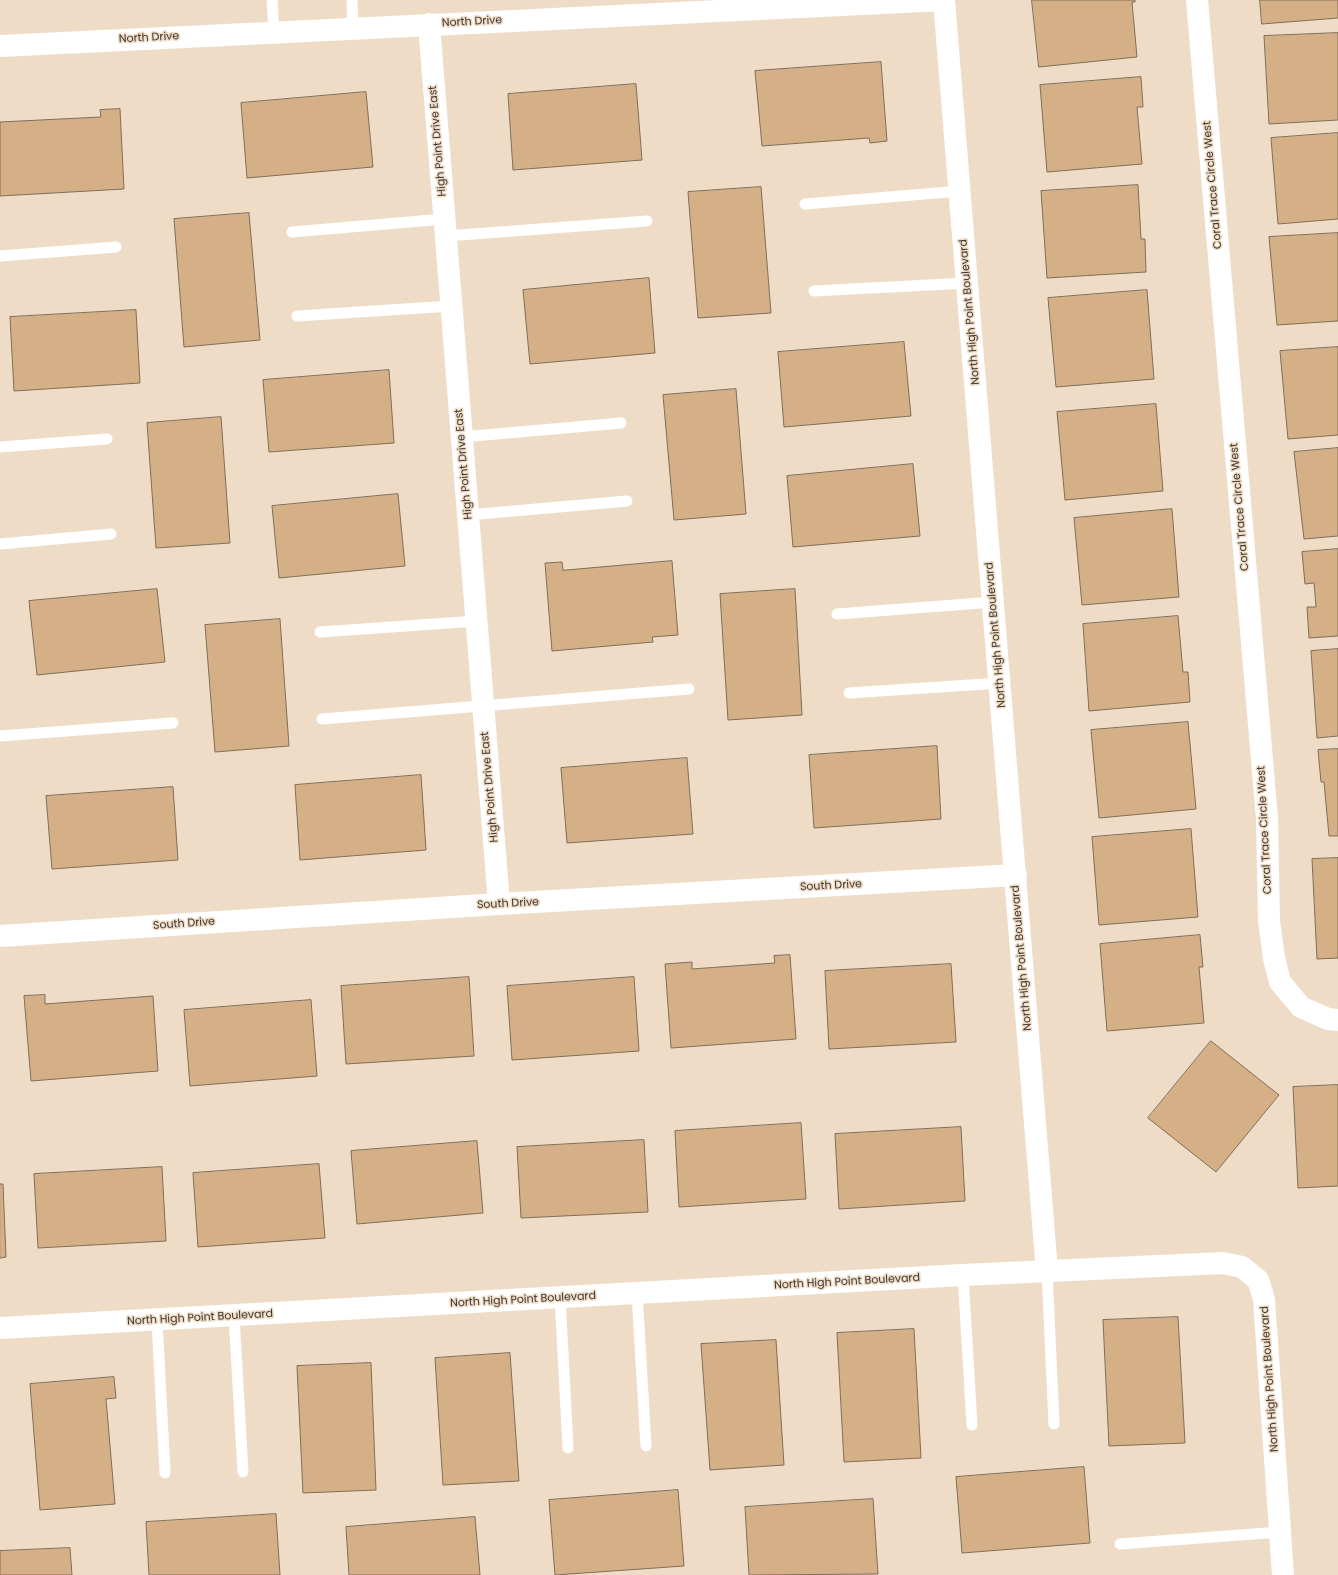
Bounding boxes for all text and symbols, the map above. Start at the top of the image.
street label: North Drive [441,14,503,30]
street label: North Drive [118,30,180,46]
street label: High Point Drive East [427,85,449,197]
street label: Coral Trace Circle West [1201,120,1225,250]
street label: North High Point Boulevard [957,239,983,385]
street label: High Point Drive East [453,408,475,520]
street label: Coral Trace Circle West [1228,442,1252,572]
street label: North High Point Boulevard [983,562,1009,708]
street label: High Point Drive East [479,731,501,843]
street label: Coral Trace Circle West [1255,766,1275,894]
street label: South Drive [800,878,862,894]
street label: North High Point Boulevard [1009,885,1035,1031]
street label: South Drive [477,896,539,912]
street label: South Drive [153,915,215,933]
street label: North High Point Boulevard [774,1272,920,1292]
street label: North High Point Boulevard [450,1290,596,1310]
street label: North High Point Boulevard [1258,1306,1282,1452]
street label: North High Point Boulevard [127,1308,273,1328]

